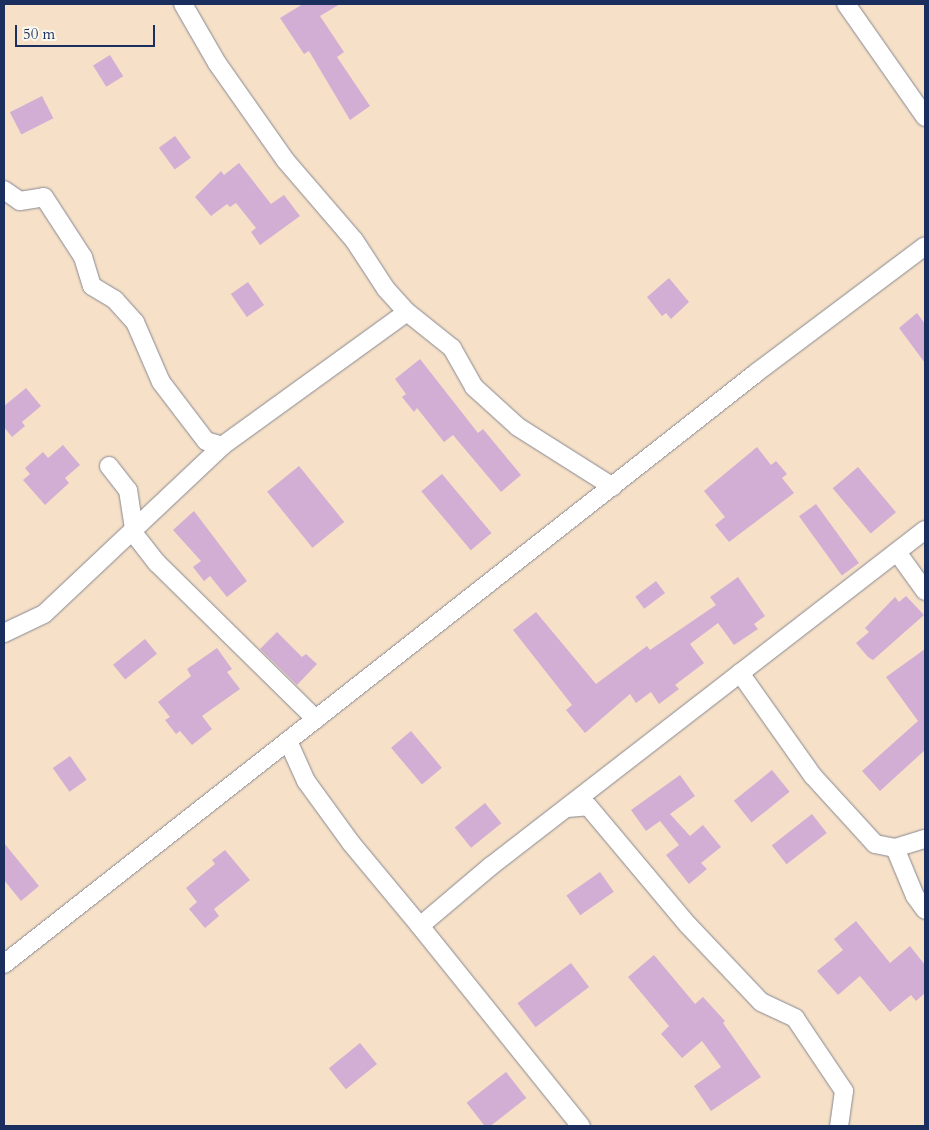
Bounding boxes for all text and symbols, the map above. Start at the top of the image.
scale bar [18,15,158,47]
text: 50 m [23,24,55,44]

